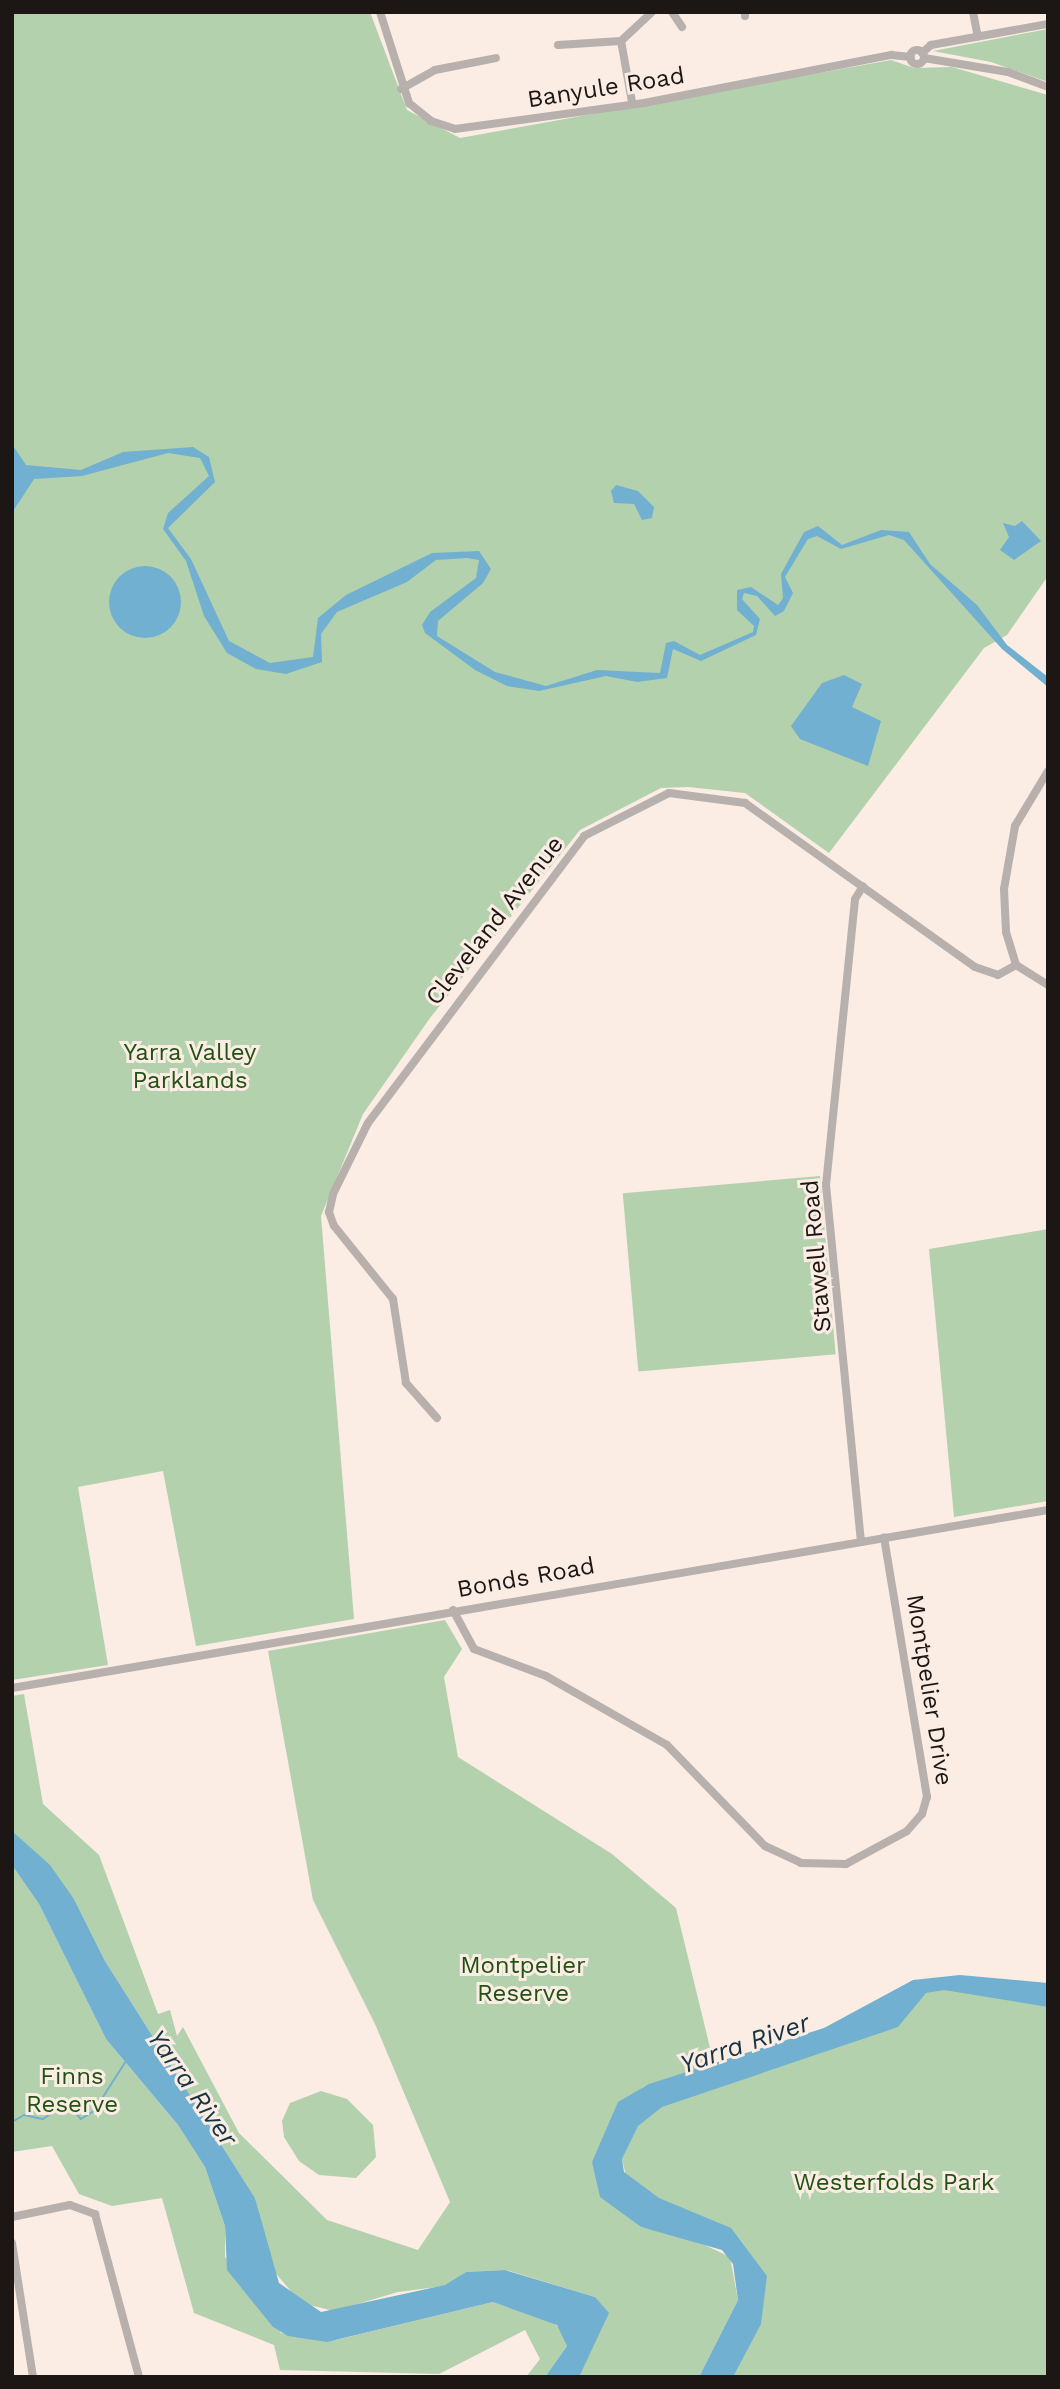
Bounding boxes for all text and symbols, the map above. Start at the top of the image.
street label: Banyule Road [525,61,687,115]
street label: Cleveland Avenue [420,830,570,1012]
park label: Yarra Valley Parklands [123,1039,257,1095]
street label: Stawell Road [796,1178,838,1334]
street label: Bonds Road [455,1552,597,1604]
street label: Montpelier Drive [900,1592,958,1788]
park label: Montpelier Reserve [460,1952,586,2008]
water label: Yarra River [676,2007,814,2081]
water label: Yarra River [140,2024,244,2152]
park label: Finns Reserve [26,2063,118,2119]
park label: Westerfolds Park [794,2169,994,2197]

